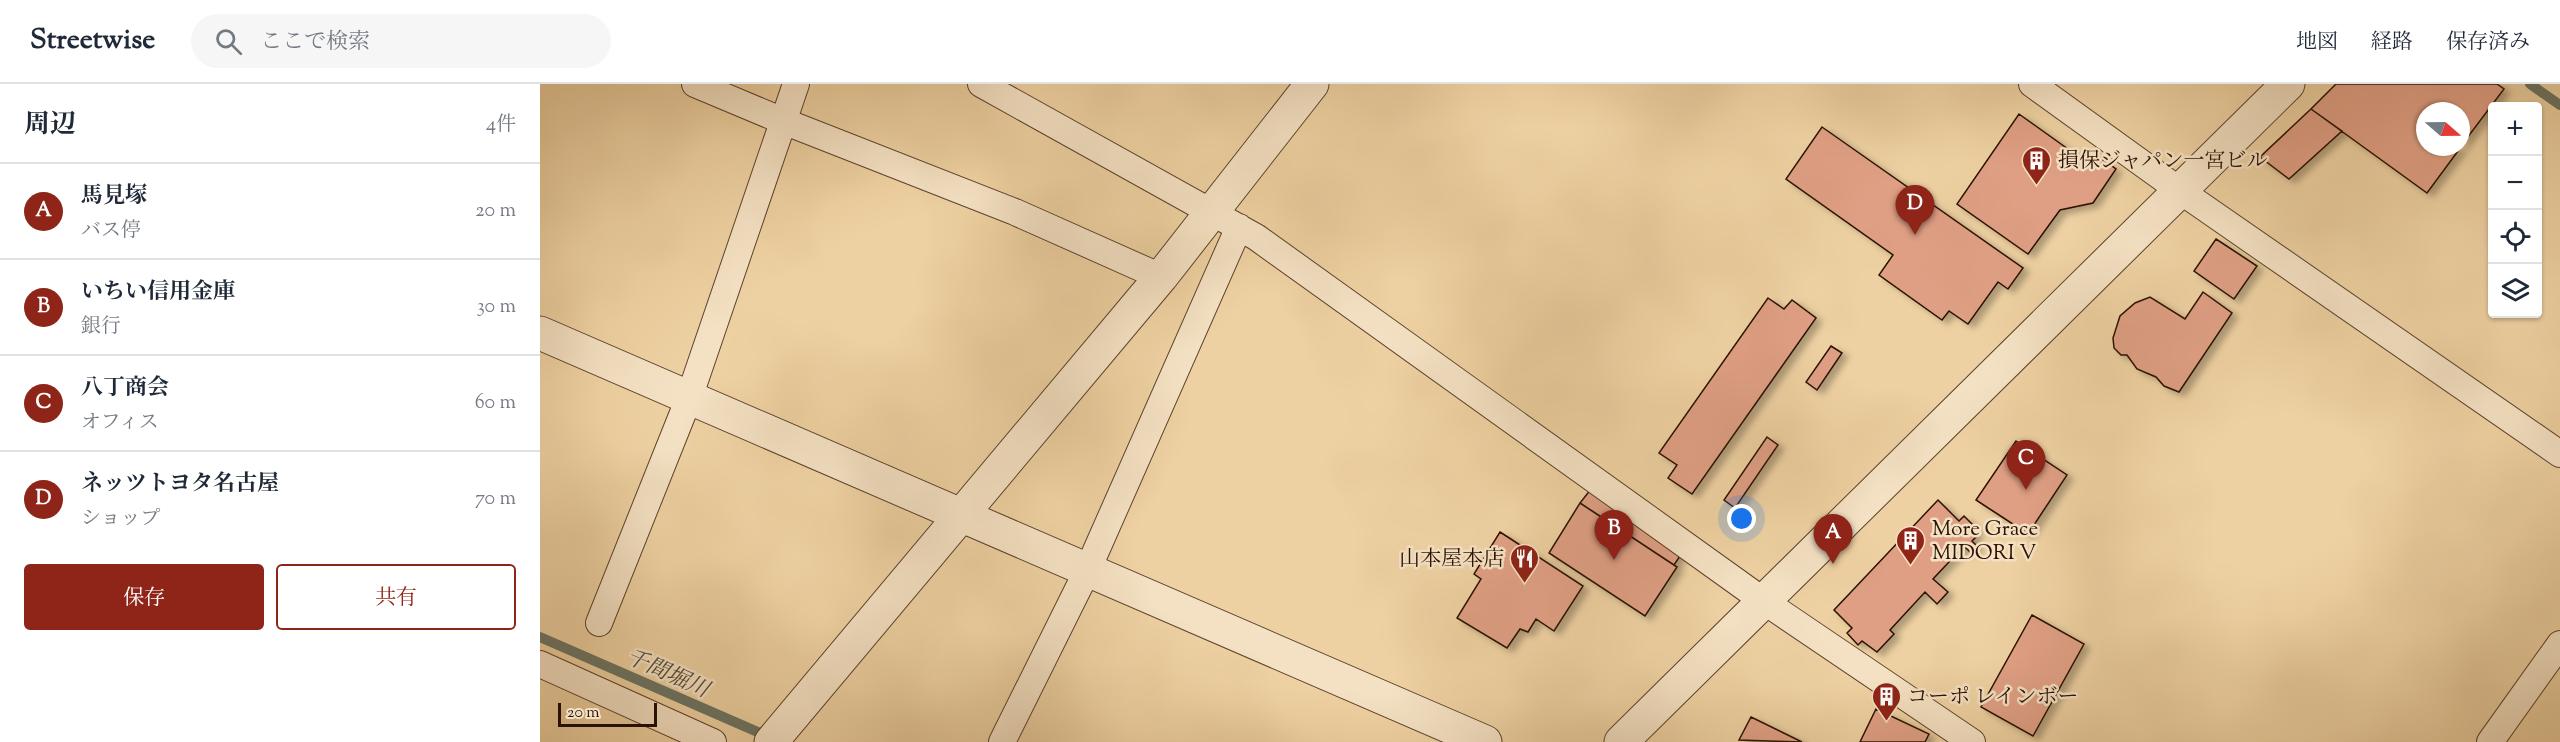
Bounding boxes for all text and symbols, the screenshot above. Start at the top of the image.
search box [191,14,611,68]
text: Streetwise [30,21,155,61]
icon: search [212,25,245,58]
text: ここで検索 [260,27,370,59]
text: 地図 [2296,28,2338,58]
text: 経路 [2371,28,2413,58]
text: 保存済み [2446,28,2530,58]
north arrow [2416,102,2470,156]
map controls [2488,102,2542,318]
button: + [2488,102,2542,156]
text: 周辺 [24,107,76,144]
text: 4件 [486,111,516,140]
building icon: 損保ジャパン一宮ビル [2021,144,2053,186]
place label: 損保ジャパン一宮ビル [2058,147,2268,177]
button: − [2488,156,2542,210]
text: 馬見塚 [81,181,147,213]
pin: D [1896,186,1934,235]
text: A [35,197,52,226]
text: 20 m [475,197,516,226]
button: locate [2488,210,2542,264]
text: バス停 [81,217,141,246]
button: layers [2488,264,2542,318]
text: いちい信用金庫 [81,277,235,309]
text: B [37,293,50,322]
text: 30 m [477,293,516,322]
text: 銀行 [81,313,121,342]
text: 八丁商会 [81,373,169,405]
text: C [35,389,52,418]
text: 60 m [475,389,516,418]
text: オフィス [81,409,159,438]
pin: C [2006,440,2046,490]
text: ネッツトヨタ名古屋 [81,469,279,501]
text: D [36,485,51,514]
text: 70 m [475,485,516,514]
your location [1727,504,1756,533]
text: ショップ [81,505,161,534]
pin: B [1594,510,1634,560]
pin: A [1814,514,1852,564]
place label: More Grace MIDORI V [1932,515,2038,569]
building icon: More Grace MIDORI V [1895,524,1927,566]
restaurant icon: 山本屋本店 [1509,542,1541,584]
place label: 山本屋本店 [1399,545,1504,575]
button: 保存 [24,564,264,630]
button: 共有 [276,564,516,630]
water label: 千間堀川 [620,642,715,708]
building icon: コーポ レインボー [1870,680,1902,722]
place label: コーポ レインボー [1907,683,2078,713]
scale bar [558,700,657,728]
text: 20 m [567,702,600,725]

